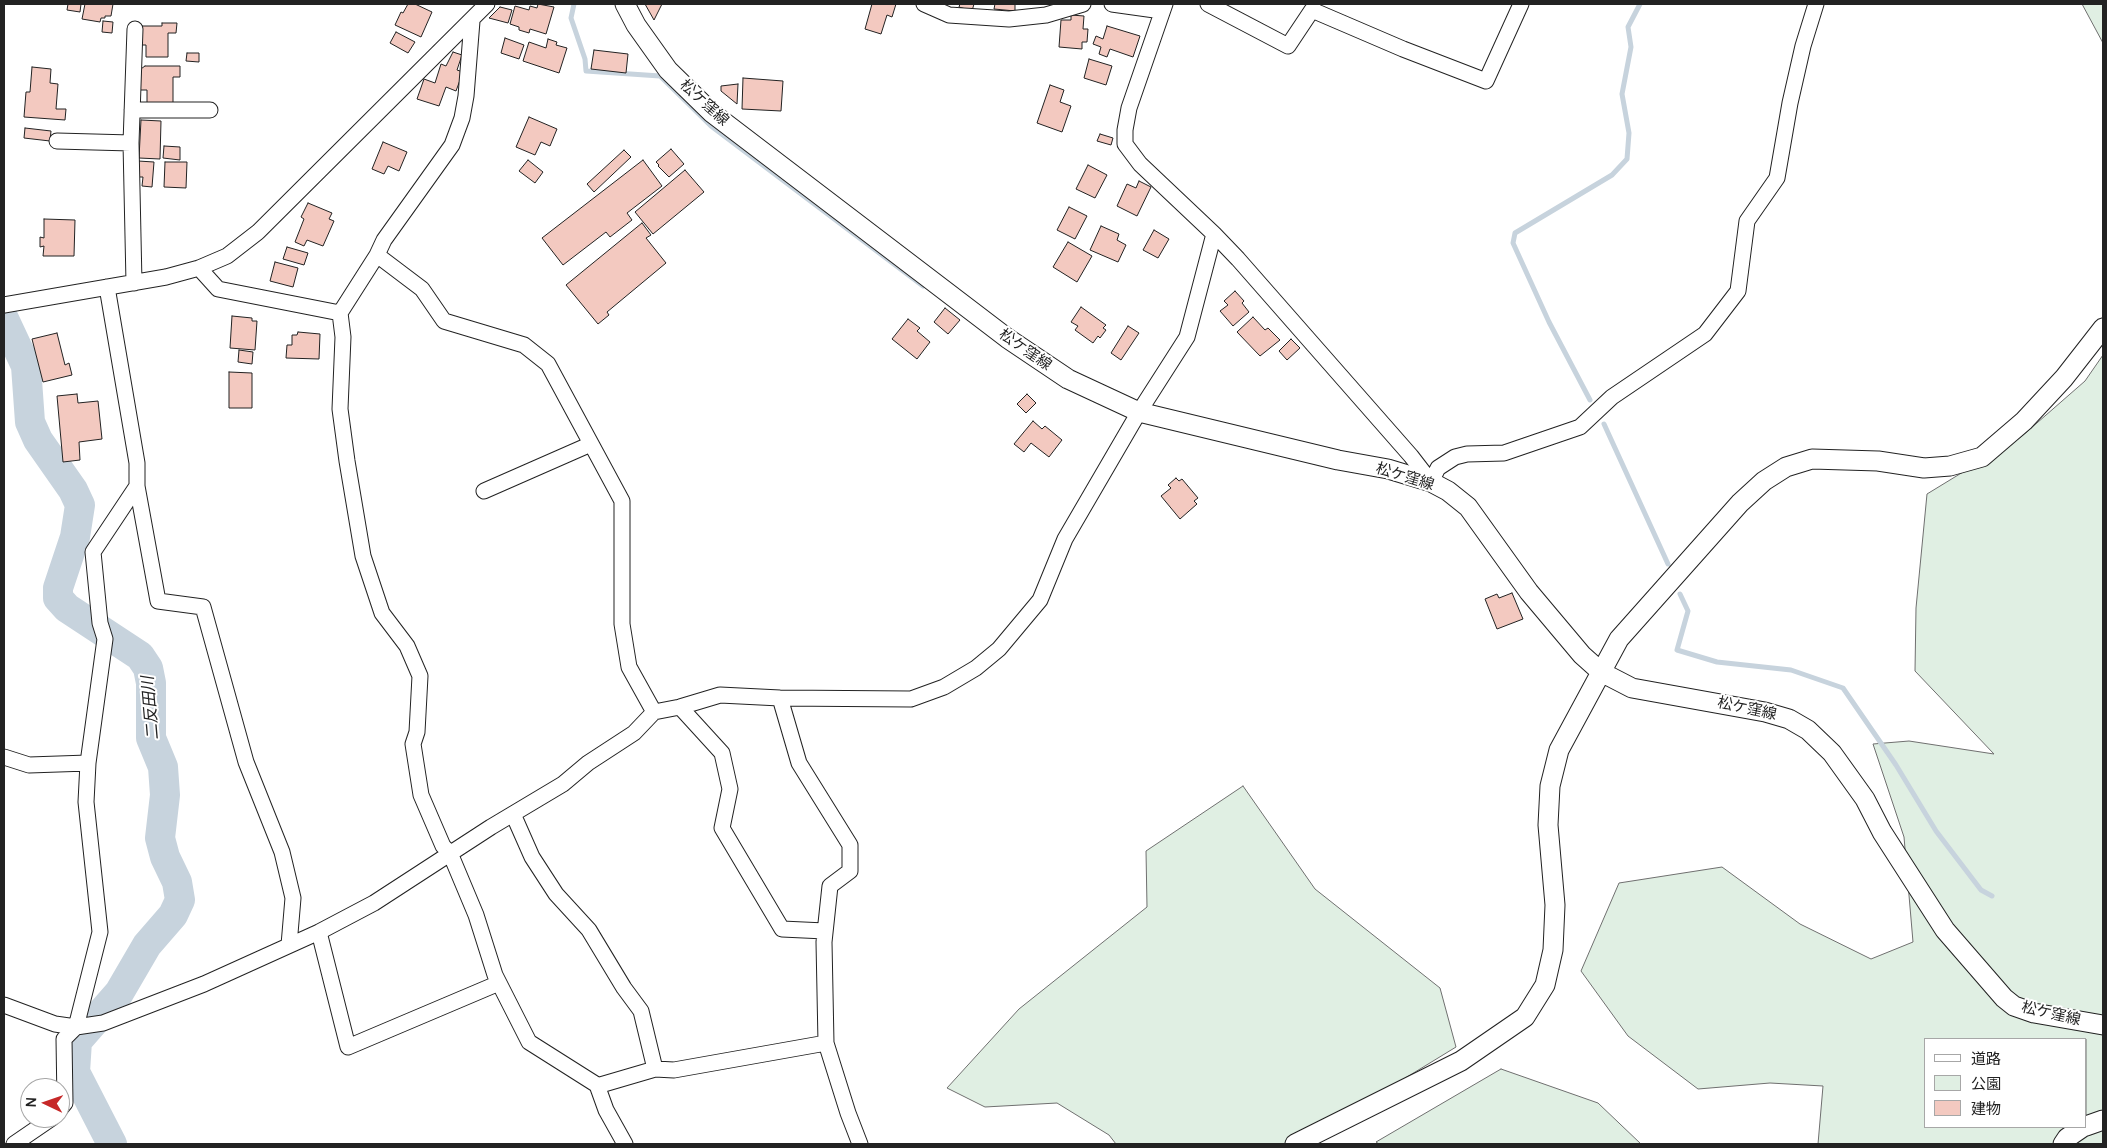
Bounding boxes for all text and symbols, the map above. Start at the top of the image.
street label: 松ケ窪線 [676,76,732,130]
street label: 松ケ窪線 [995,325,1055,375]
street label: 松ケ窪線 [1374,460,1436,494]
water label: 二反田川 [139,675,163,741]
street label: 松ケ窪線 [1716,694,1778,724]
street label: 松ケ窪線 [2020,998,2082,1030]
legend [1924,1038,2087,1128]
text: 道路 [1971,1048,2001,1069]
text: 公園 [1971,1073,2001,1094]
north arrow [20,1078,70,1128]
text: N [21,1097,40,1108]
text: 建物 [1971,1098,2001,1119]

